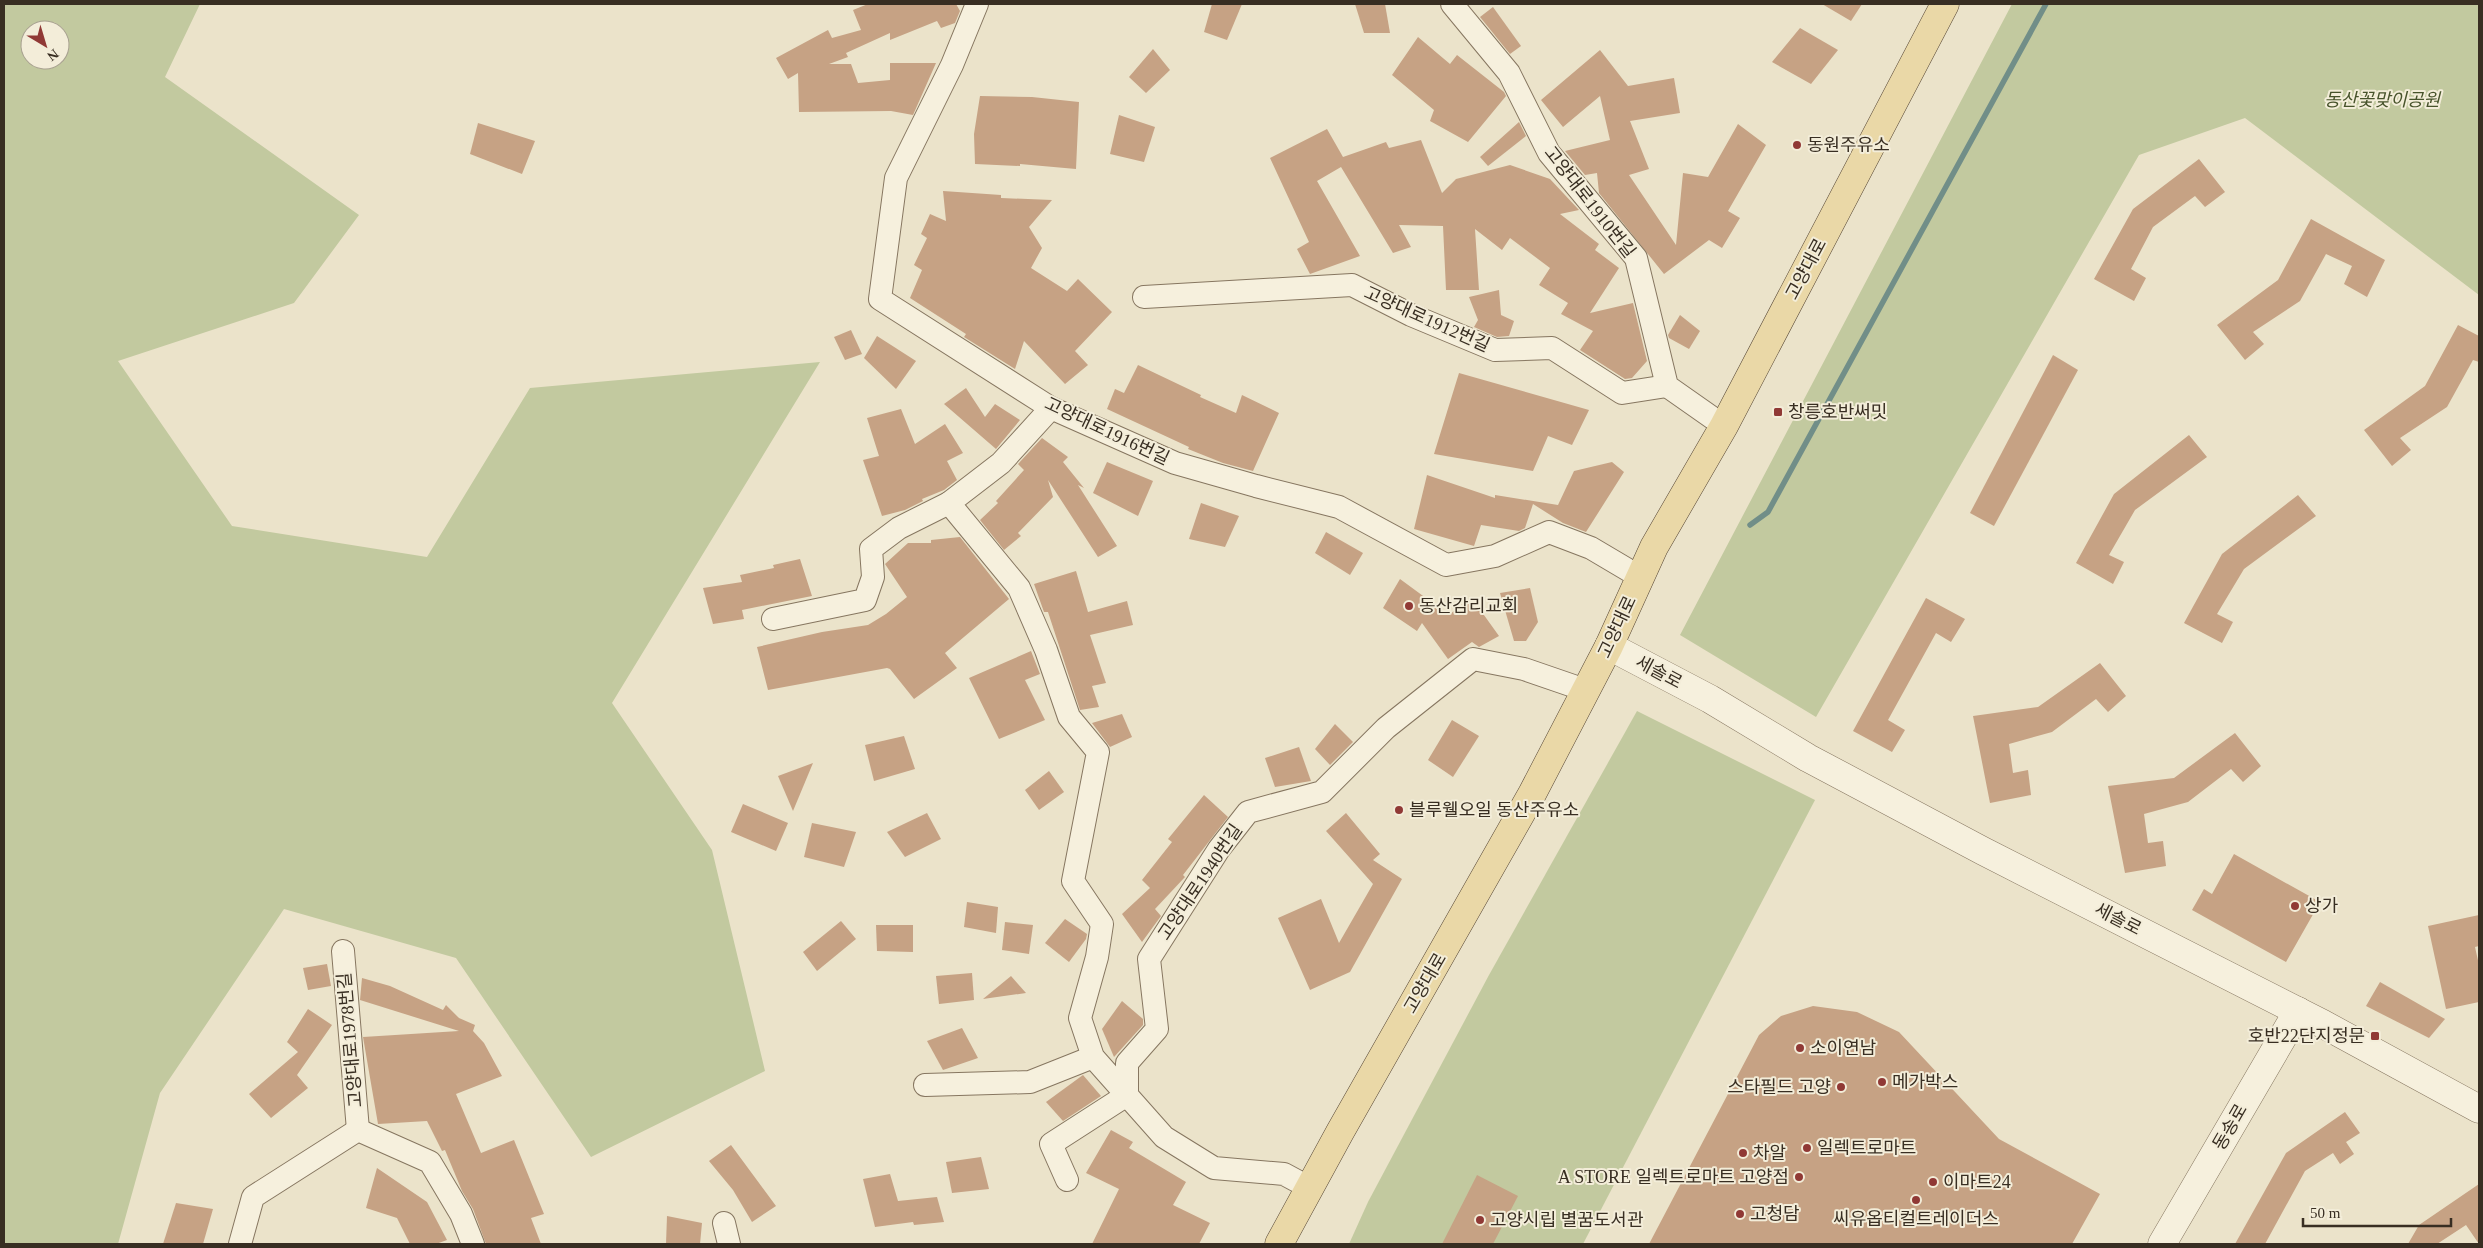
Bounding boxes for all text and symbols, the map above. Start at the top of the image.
north arrow [20,20,70,70]
text: N [44,46,61,64]
park label: 동산꽃맞이공원 [2324,90,2441,110]
place label: 동원주유소 [1807,135,1890,155]
marker: 동원주유소 [1791,139,1803,151]
street label: 고양대로1910번길 [1540,143,1640,261]
street label: 고양대로 [1782,235,1830,303]
street label: 고양대로1912번길 [1361,282,1493,356]
street label: 고양대로1916번길 [1041,393,1173,469]
place label: 창릉호반써밋 [1788,402,1887,422]
marker: 창릉호반써밋 [1772,406,1784,418]
street label: 고양대로 [1594,593,1640,661]
place label: 동산감리교회 [1419,596,1518,616]
marker: 동산감리교회 [1403,600,1415,612]
street label: 세솔로 [1632,652,1686,692]
place label: 블루웰오일 동산주유소 [1409,800,1579,820]
marker: 블루웰오일 동산주유소 [1393,804,1405,816]
street label: 고양대로1940번길 [1154,820,1246,944]
place label: 상가 [2305,896,2339,916]
street label: 세솔로 [2091,899,2145,939]
marker: 상가 [2289,900,2301,912]
street label: 고양대로 [1400,949,1450,1017]
street label: 고양대로1978번길 [334,972,366,1108]
place label: 호반22단지정문 [2248,1026,2365,1046]
marker: 호반22단지정문 [2369,1030,2381,1042]
place label: 소이연남 [1810,1038,1876,1058]
marker: 소이연남 [1794,1042,1806,1054]
place label: 메가박스 [1892,1072,1958,1092]
marker: 메가박스 [1876,1076,1888,1088]
place label: 스타필드 고양 [1727,1077,1831,1097]
marker: 스타필드 고양 [1835,1081,1847,1093]
street label: 동송로 [2209,1100,2251,1154]
place label: 일렉트로마트 [1817,1138,1916,1158]
marker: 일렉트로마트 [1801,1142,1813,1154]
place label: 차알 [1753,1143,1786,1163]
marker: 차알 [1737,1147,1749,1159]
place label: A STORE 일렉트로마트 고양점 [1558,1167,1789,1187]
marker: A STORE 일렉트로마트 고양점 [1793,1171,1805,1183]
place label: 이마트24 [1943,1172,2011,1192]
marker: 이마트24 [1927,1176,1939,1188]
marker: 씨유옵티컬트레이더스 [1910,1194,1922,1206]
scale bar [2303,1196,2450,1228]
place label: 고청담 [1750,1204,1800,1224]
text: 50 m [2310,1205,2341,1221]
marker: 고청담 [1734,1208,1746,1220]
place label: 씨유옵티컬트레이더스 [1833,1209,1999,1229]
place label: 고양시립 별꿈도서관 [1490,1210,1644,1230]
marker: 고양시립 별꿈도서관 [1474,1214,1486,1226]

